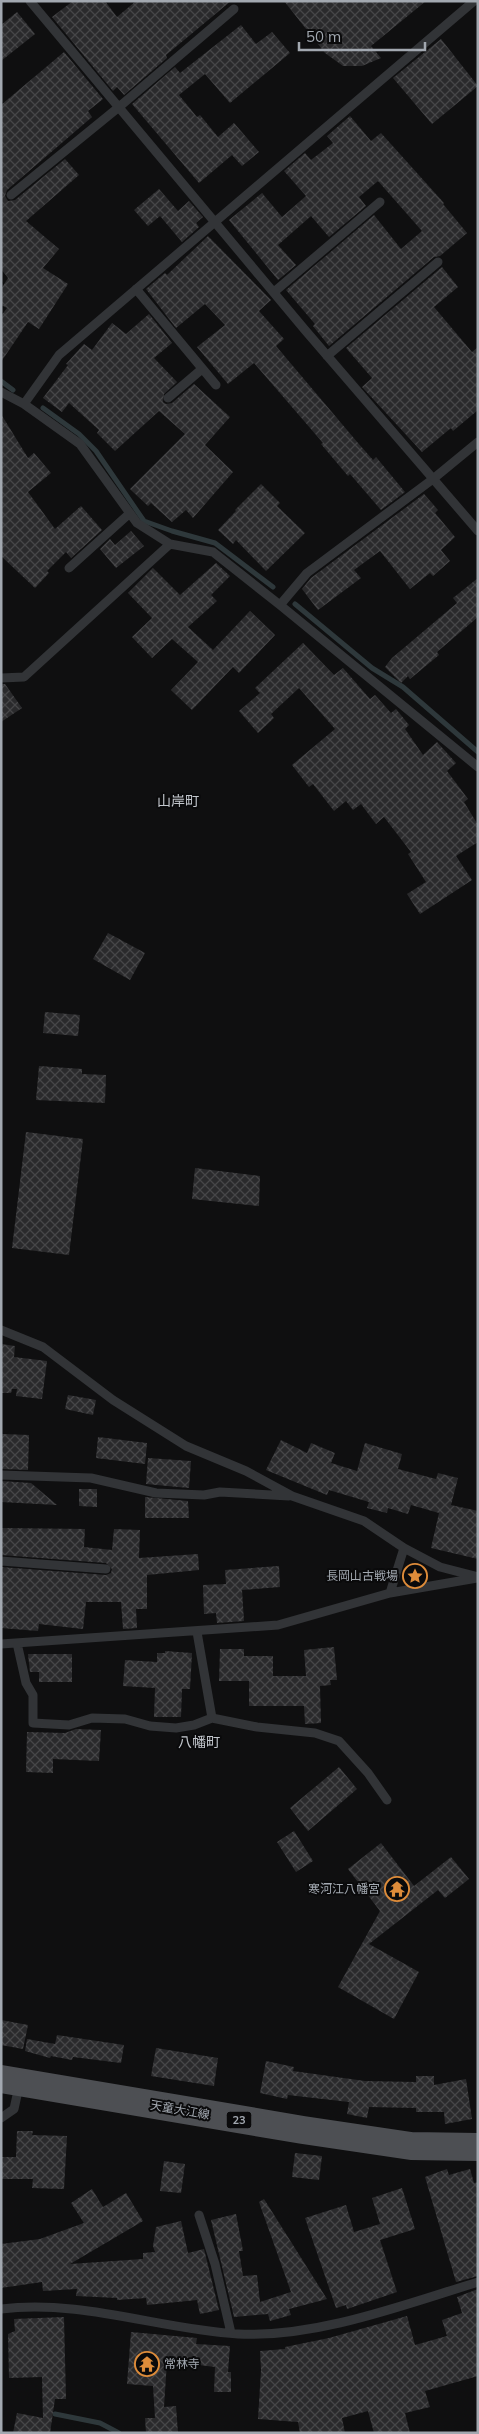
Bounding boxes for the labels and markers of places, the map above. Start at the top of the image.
place icon: 長岡山古戦場 [402,1563,428,1589]
place label: 長岡山古戦場 [326,1568,398,1583]
temple icon: 寒河江八幡宮 [384,1876,410,1902]
place label: 寒河江八幡宮 [308,1881,380,1896]
temple icon: 常林寺 [134,2351,160,2377]
place label: 常林寺 [164,2356,200,2371]

